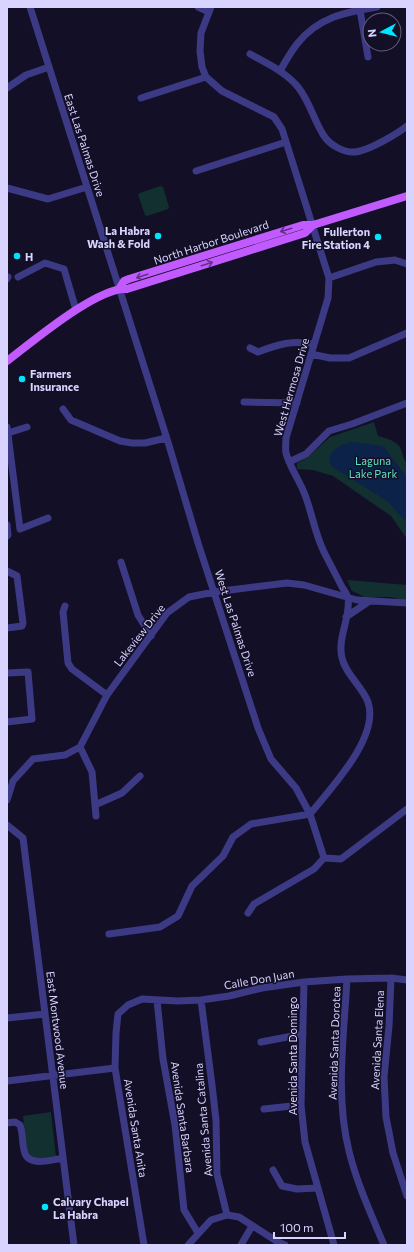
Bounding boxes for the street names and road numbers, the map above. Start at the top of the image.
street label: East Las Palmas Drive [62,92,108,198]
street label: North Harbor Boulevard [152,217,270,267]
street label: West Hermosa Drive [271,336,311,438]
street label: West Las Palmas Drive [213,568,259,678]
street label: Lakeview Drive [111,601,167,669]
street label: Calle Don Juan [223,966,295,993]
street label: East Montwood Avenue [44,970,72,1090]
street label: Avenida Santa Dorotea [326,986,342,1100]
street label: Avenida Santa Elena [368,990,386,1090]
street label: Avenida Santa Domingo [286,996,299,1115]
street label: Avenida Santa Barbara [169,1061,197,1173]
street label: Avenida Santa Catalina [192,1063,214,1177]
street label: Avenida Santa Anita [122,1078,150,1178]

